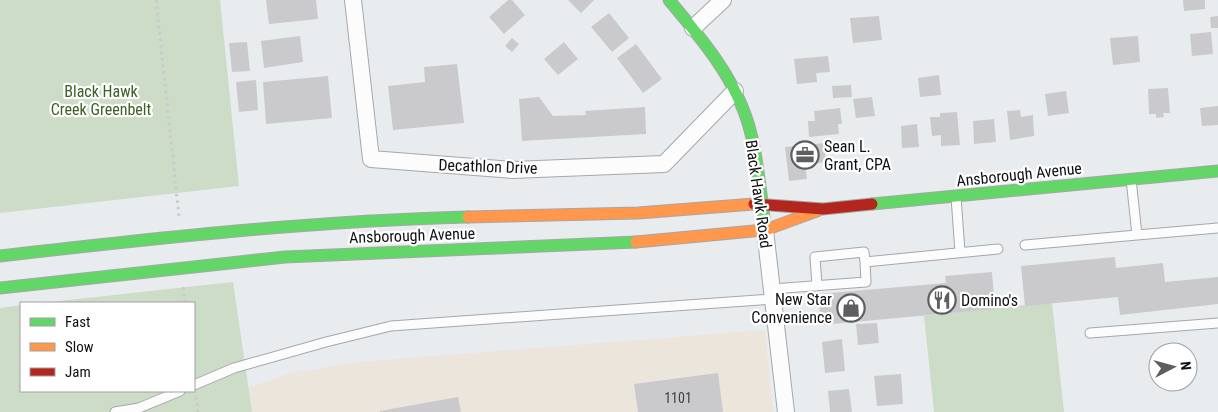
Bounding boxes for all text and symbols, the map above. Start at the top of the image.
park label: Black Hawk Creek Greenbelt [51,82,151,119]
place label: Sean L. Grant, CPA [824,137,891,174]
street label: Black Hawk Road [741,139,776,250]
office icon: Sean L. Grant, CPA [790,140,820,170]
street label: Decathlon Drive [438,155,538,178]
street label: Ansborough Avenue [955,158,1083,191]
street label: Ansborough Avenue [349,224,475,247]
restaurant icon: Domino's [927,285,957,315]
place label: New Star Convenience [751,290,832,327]
place label: Domino's [961,291,1018,310]
shop icon: New Star Convenience [836,293,866,323]
legend [20,302,195,392]
text: Fast [65,313,90,331]
text: Slow [65,338,94,356]
north arrow [1148,342,1198,392]
text: N [1178,361,1194,371]
text: Jam [65,363,91,381]
house number: 1101 [664,390,692,406]

